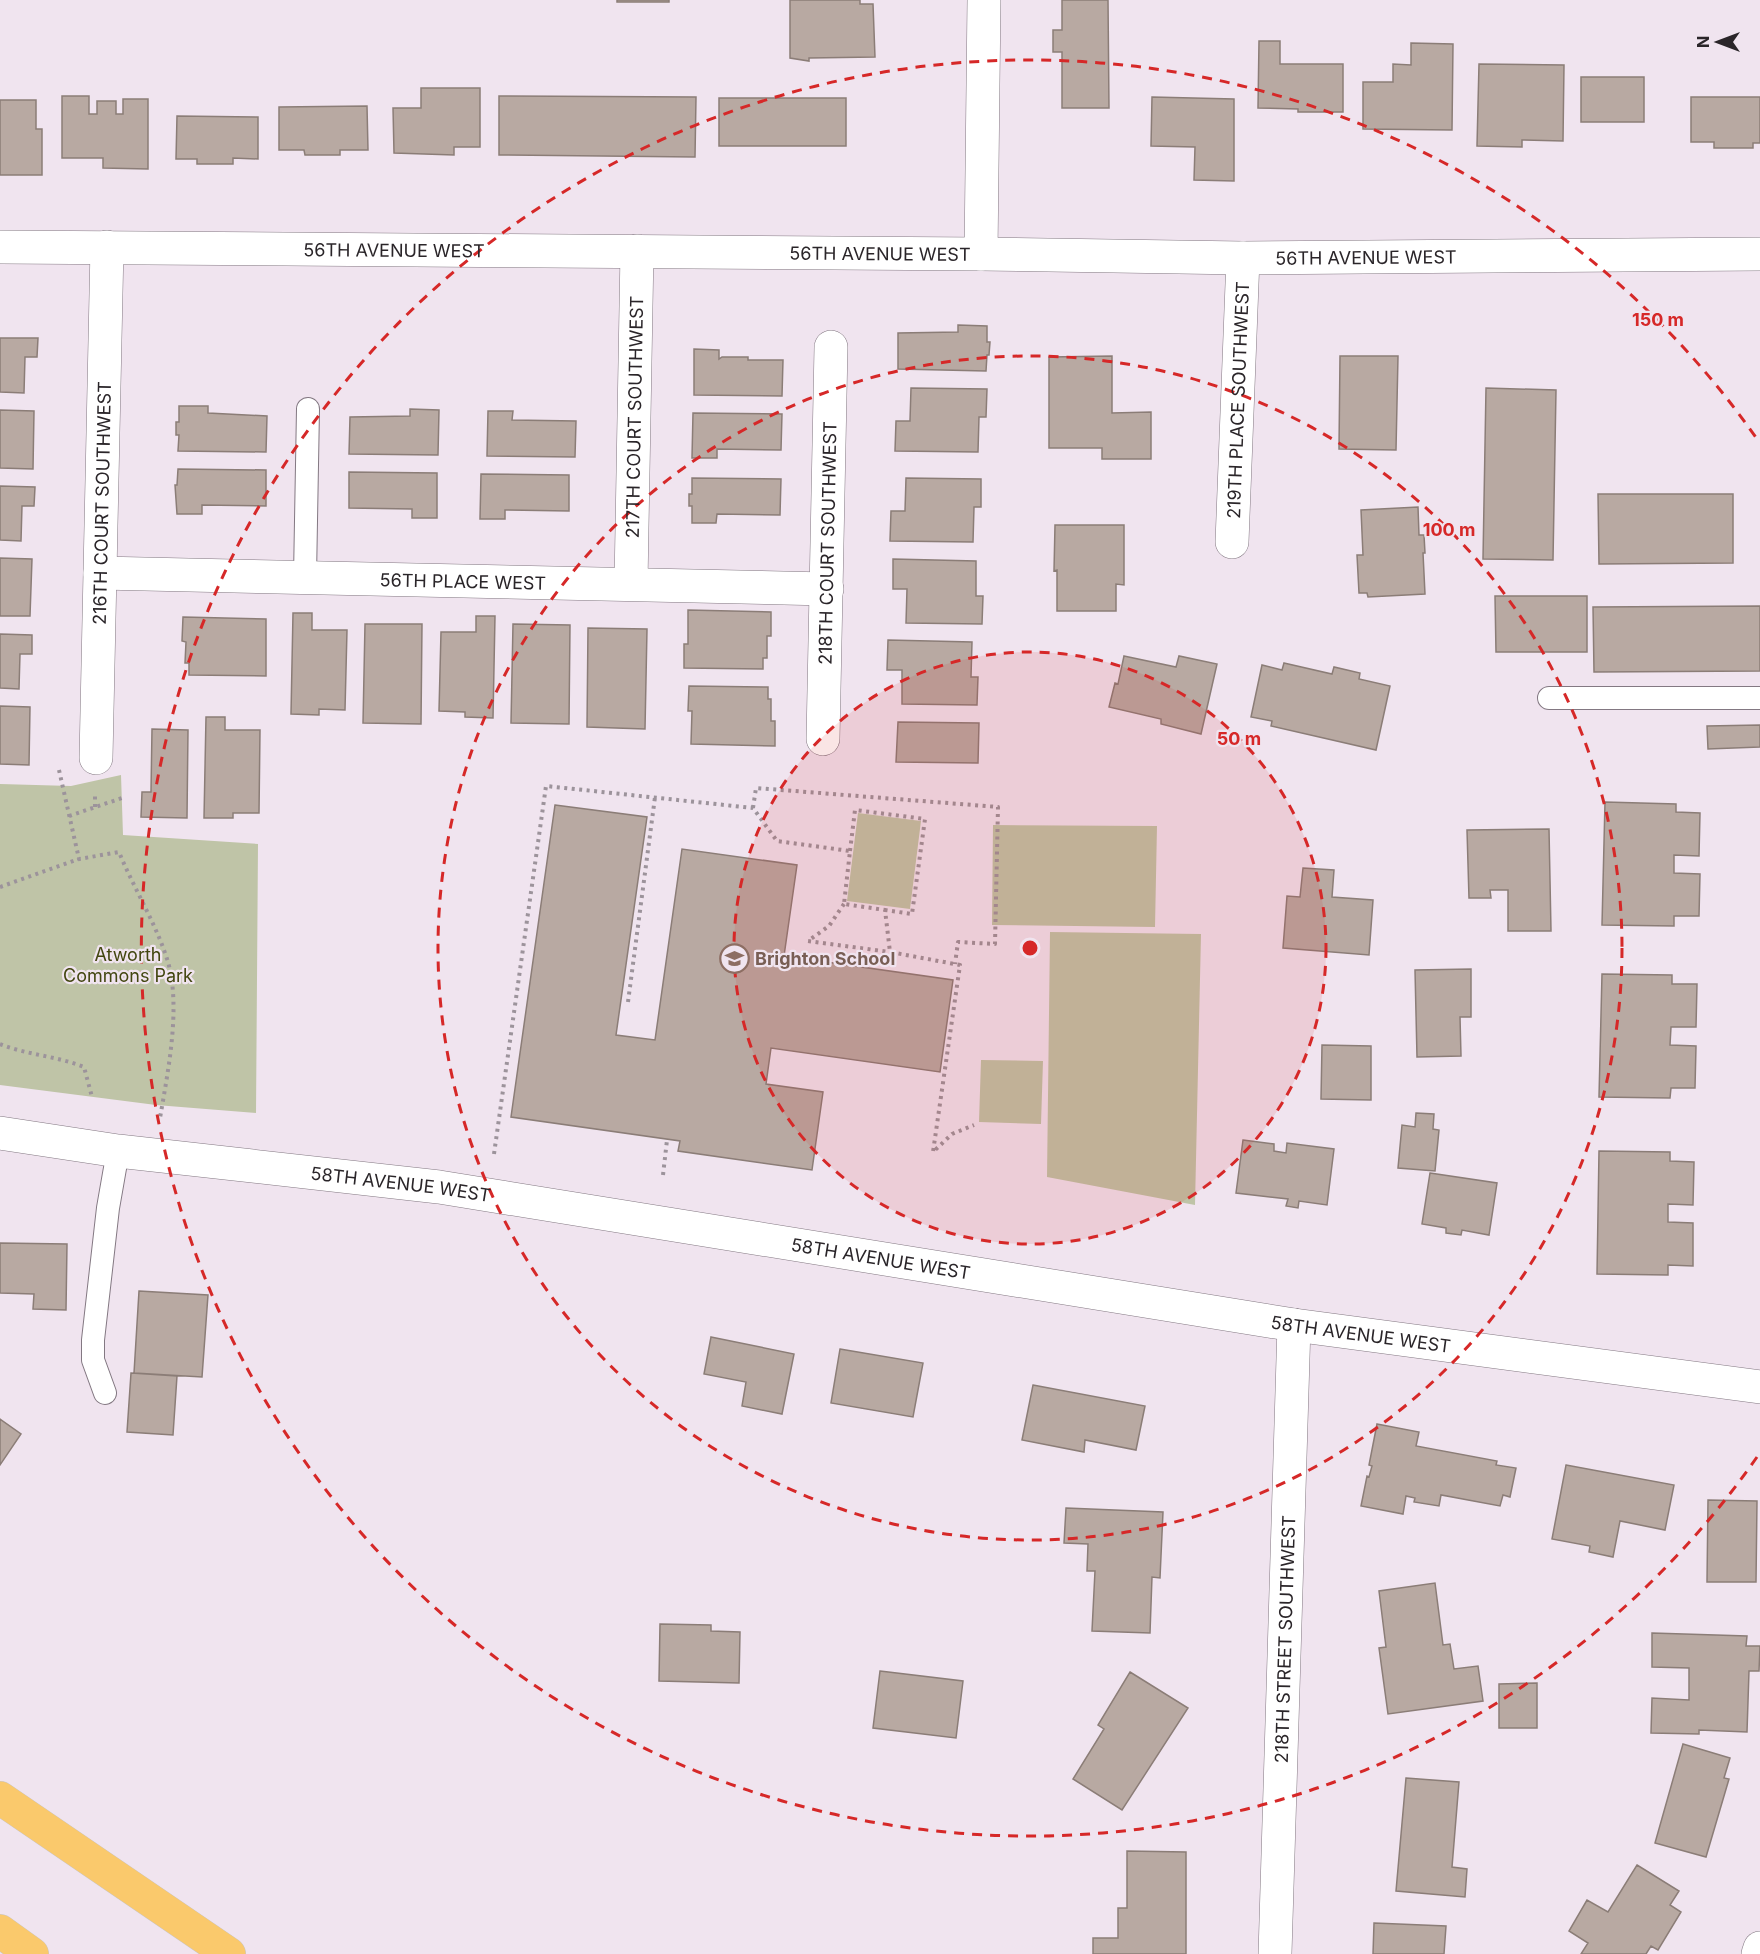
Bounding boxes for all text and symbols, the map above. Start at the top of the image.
north arrow [1688,12,1748,72]
text: N [1693,36,1713,48]
street label: 56TH AVENUE WEST [303,239,485,261]
street label: 56TH AVENUE WEST [789,242,971,264]
street label: 56TH AVENUE WEST [1275,246,1457,268]
street label: 219TH PLACE SOUTHWEST [1222,281,1253,519]
street label: 217TH COURT SOUTHWEST [621,296,647,539]
text: 150 m [1632,309,1684,330]
street label: 216TH COURT SOUTHWEST [88,381,115,625]
street label: 218TH COURT SOUTHWEST [814,421,840,665]
text: 100 m [1423,519,1475,540]
street label: 56TH PLACE WEST [379,569,546,593]
text: 50 m [1217,728,1261,749]
centre of rings [1020,938,1040,958]
school or university icon: Brighton School [718,942,750,974]
park label: Atworth Commons Park [63,944,193,986]
place label: Brighton School [755,948,895,969]
street label: 58TH AVENUE WEST [310,1162,492,1206]
street label: 58TH AVENUE WEST [790,1234,972,1283]
street label: 58TH AVENUE WEST [1270,1311,1452,1356]
street label: 218TH STREET SOUTHWEST [1270,1515,1299,1763]

